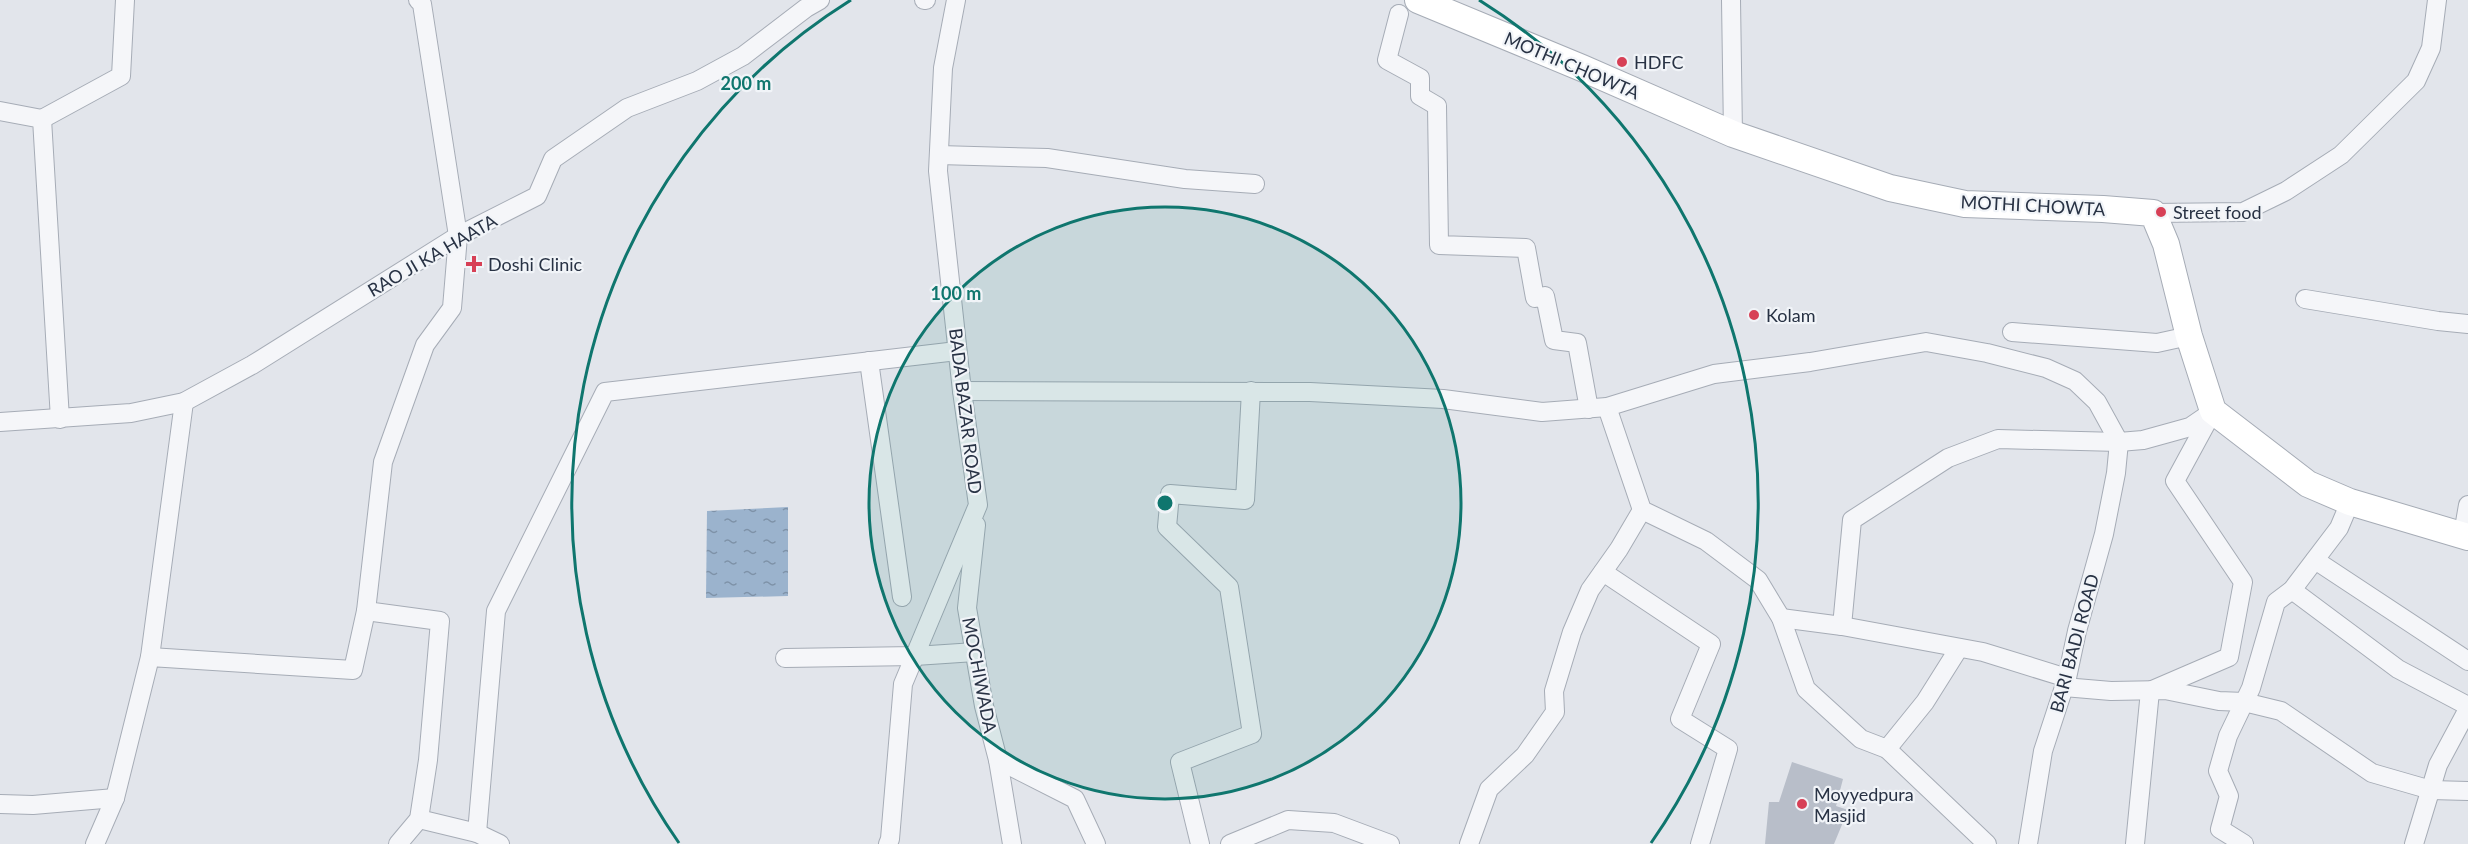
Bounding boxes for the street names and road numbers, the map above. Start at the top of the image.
street label: MOTHI CHOWTA [1501,27,1644,104]
street label: MOTHI CHOWTA [1960,190,2107,220]
street label: RAO JI KA HAATA [364,209,501,301]
street label: BADA BAZAR ROAD [945,327,987,495]
street label: BARI BADI ROAD [2045,571,2103,715]
street label: MOCHIWADA [958,615,1002,736]

